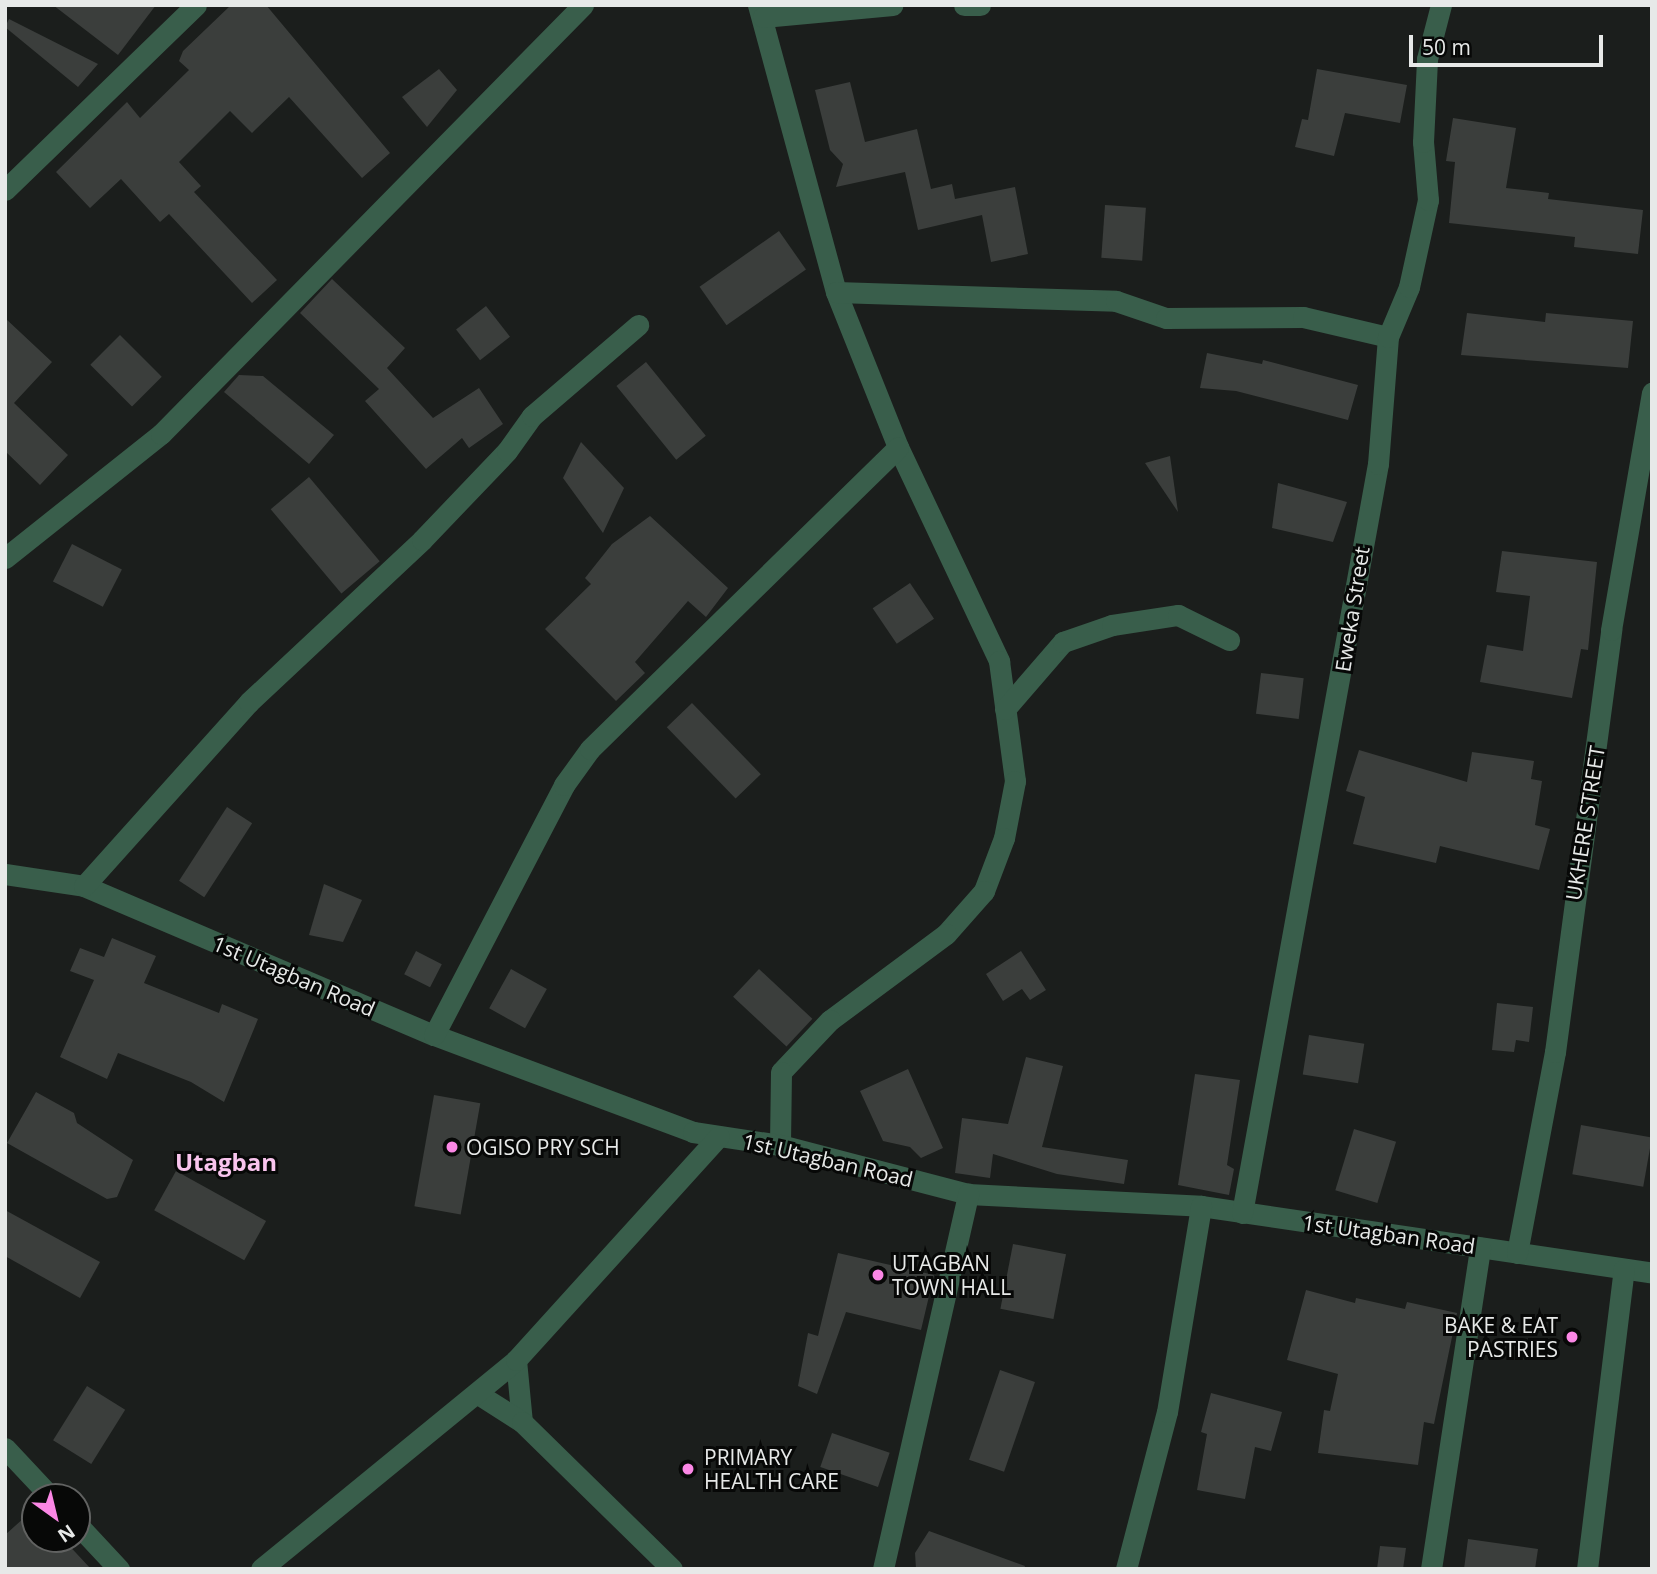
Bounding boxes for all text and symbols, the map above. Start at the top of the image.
scale bar [1412,21,1606,65]
text: 50 m [1422,33,1471,61]
street label: Eweka Street [1330,545,1374,673]
street label: UKHERE STREET [1560,744,1610,902]
street label: 1st Utagban Road [209,930,379,1022]
street label: 1st Utagban Road [741,1128,915,1192]
place label: OGISO PRY SCH [466,1134,620,1160]
marker: OGISO PRY SCH [444,1139,460,1155]
district label: Utagban [175,1148,277,1176]
street label: 1st Utagban Road [1301,1209,1477,1259]
place label: UTAGBAN TOWN HALL [892,1250,1011,1300]
marker: UTAGBAN TOWN HALL [870,1267,886,1283]
place label: BAKE & EAT PASTRIES [1444,1312,1558,1362]
marker: BAKE & EAT PASTRIES [1564,1329,1580,1345]
place label: PRIMARY HEALTH CARE [704,1444,839,1494]
marker: PRIMARY HEALTH CARE [678,1459,698,1479]
north arrow [21,1483,91,1553]
text: N [53,1519,80,1549]

